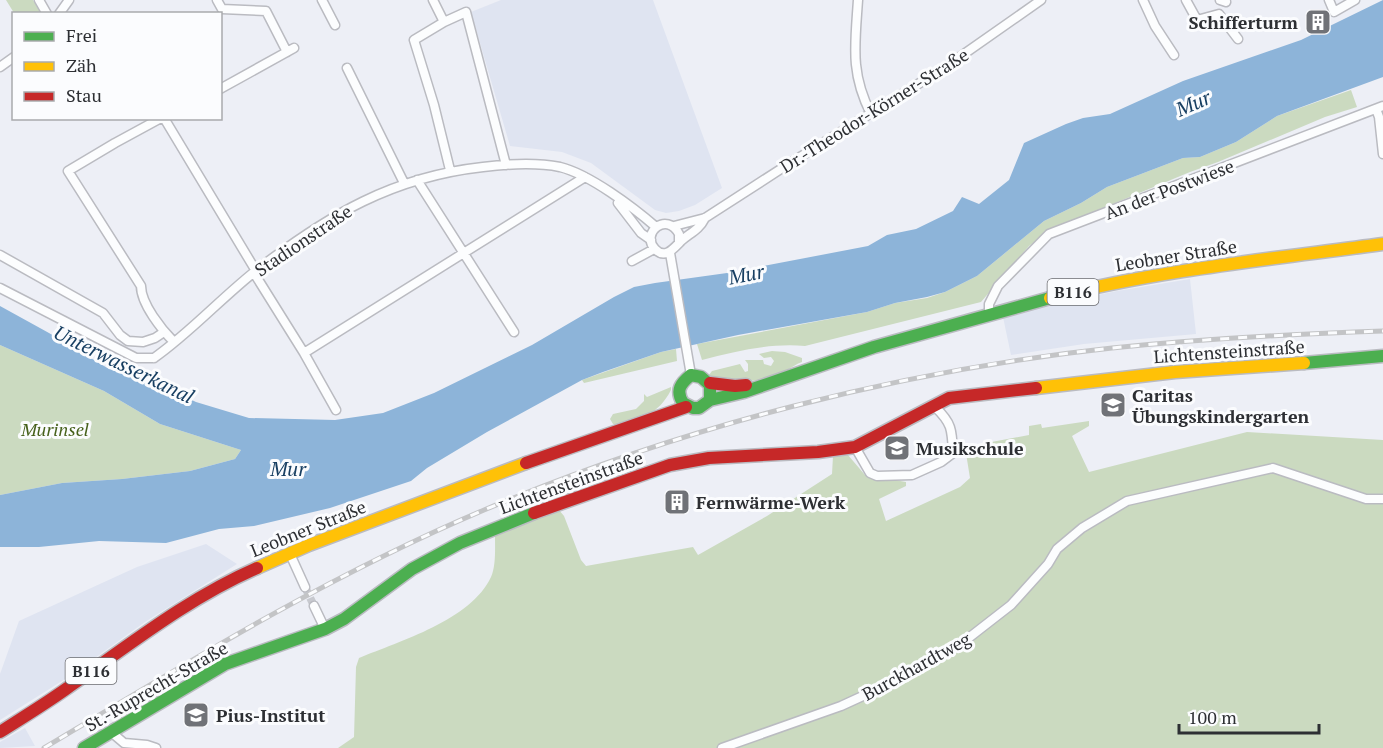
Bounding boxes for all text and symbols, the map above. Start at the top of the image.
building icon: Schifferturm [1303,7,1333,37]
place label: Schifferturm [1188,10,1298,34]
legend [12,12,222,120]
text: Frei [66,23,97,47]
street label: Dr.-Theodor-Körner-Straße [775,42,973,178]
text: Zäh [66,53,97,77]
text: Stau [66,83,102,107]
water label: Mur [1170,83,1216,123]
street label: An der Postwiese [1101,153,1237,225]
street label: Stadionstraße [250,199,356,281]
street label: Leobner Straße [1114,234,1238,276]
water label: Mur [725,257,767,291]
road number: B116 [1048,279,1098,305]
water label: Unterwasserkanal [49,318,199,410]
street label: Lichtensteinstraße [1153,334,1305,368]
place label: Caritas Übungskindergarten [1132,383,1310,428]
school or university icon: Caritas Übungskindergarten [1098,390,1128,420]
park label: Murinsel [20,417,89,441]
school or university icon: Musikschule [882,433,912,463]
place label: Musikschule [916,436,1024,460]
street label: Lichtensteinstraße [496,445,646,519]
water label: Mur [269,455,307,482]
building icon: Fernwärme-Werk [662,487,692,517]
place label: Fernwärme-Werk [696,490,846,514]
street label: Leobner Straße [247,494,369,562]
street label: Burckhardtweg [857,626,975,706]
street label: St.-Ruprecht-Straße [80,635,232,737]
road number: B116 [66,658,116,684]
scale bar [1179,697,1318,735]
school or university icon: Pius-Institut [181,700,211,730]
place label: Pius-Institut [216,703,325,727]
text: 100 m [1188,705,1237,729]

